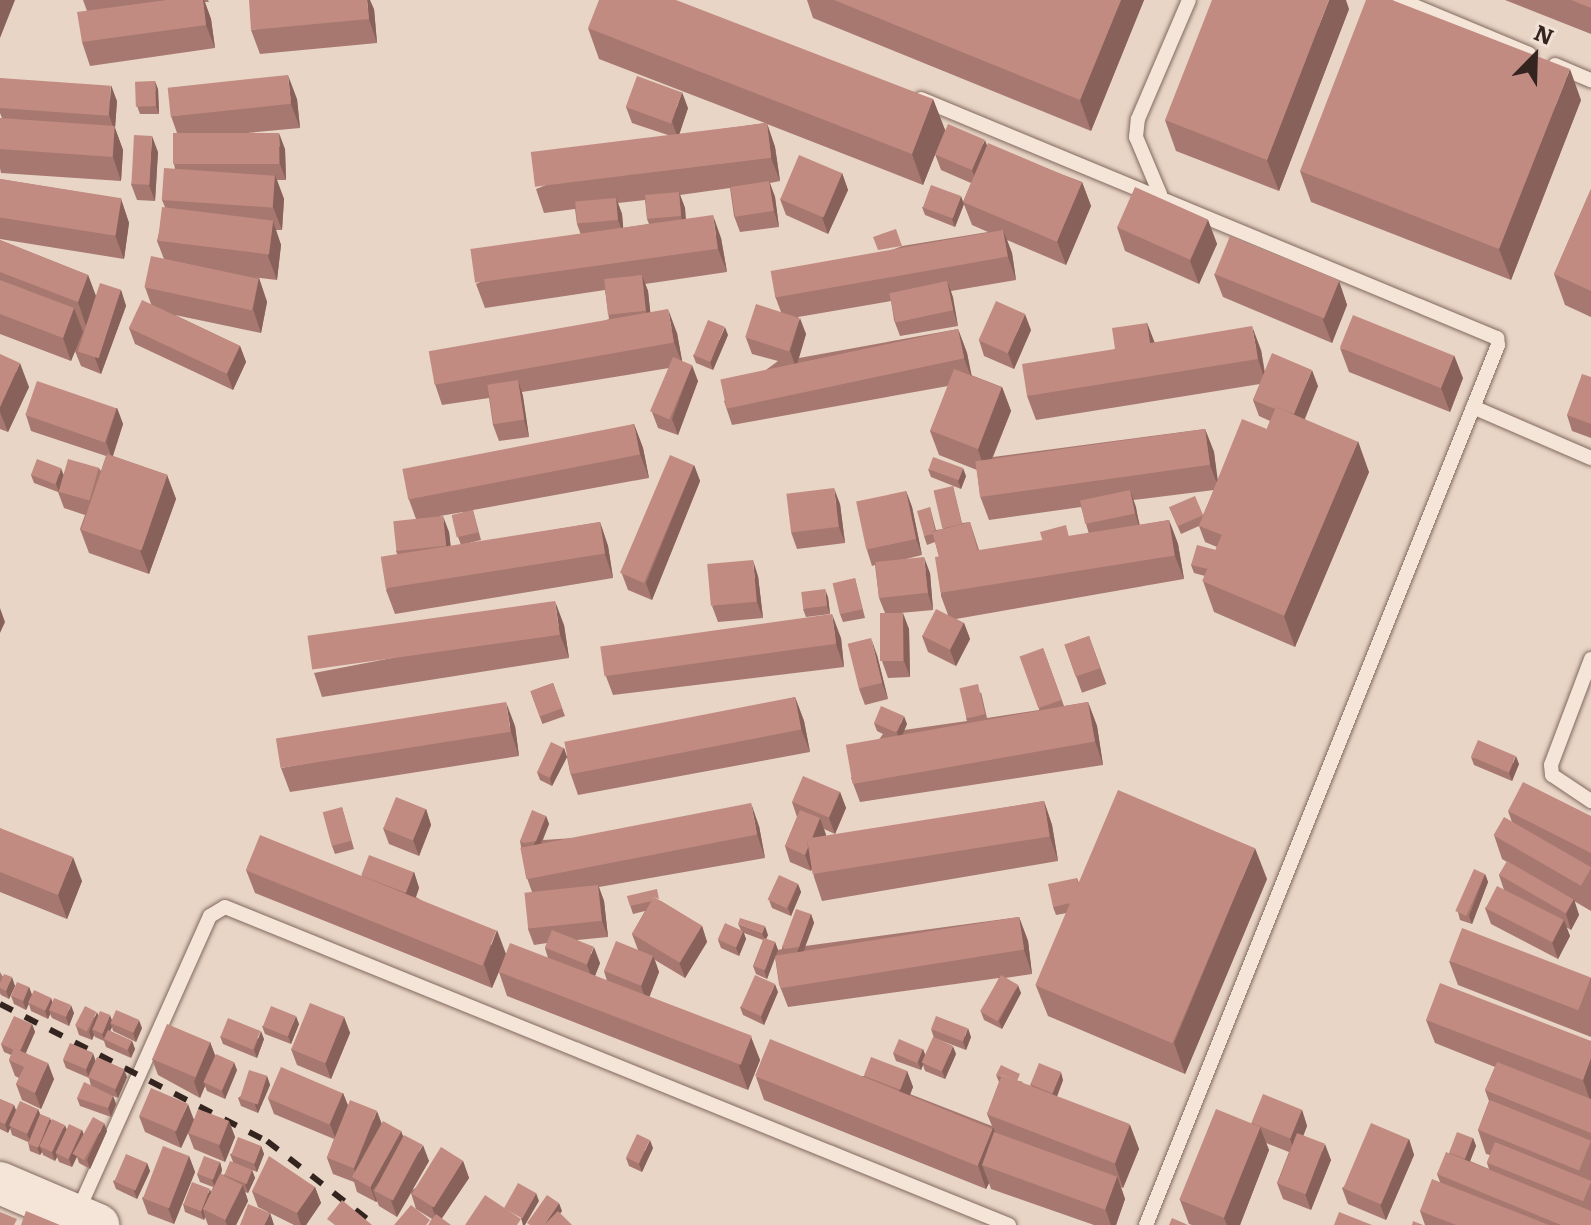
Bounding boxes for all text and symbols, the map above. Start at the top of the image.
text: N [1530,15,1560,52]
north arrow [1495,16,1575,96]

